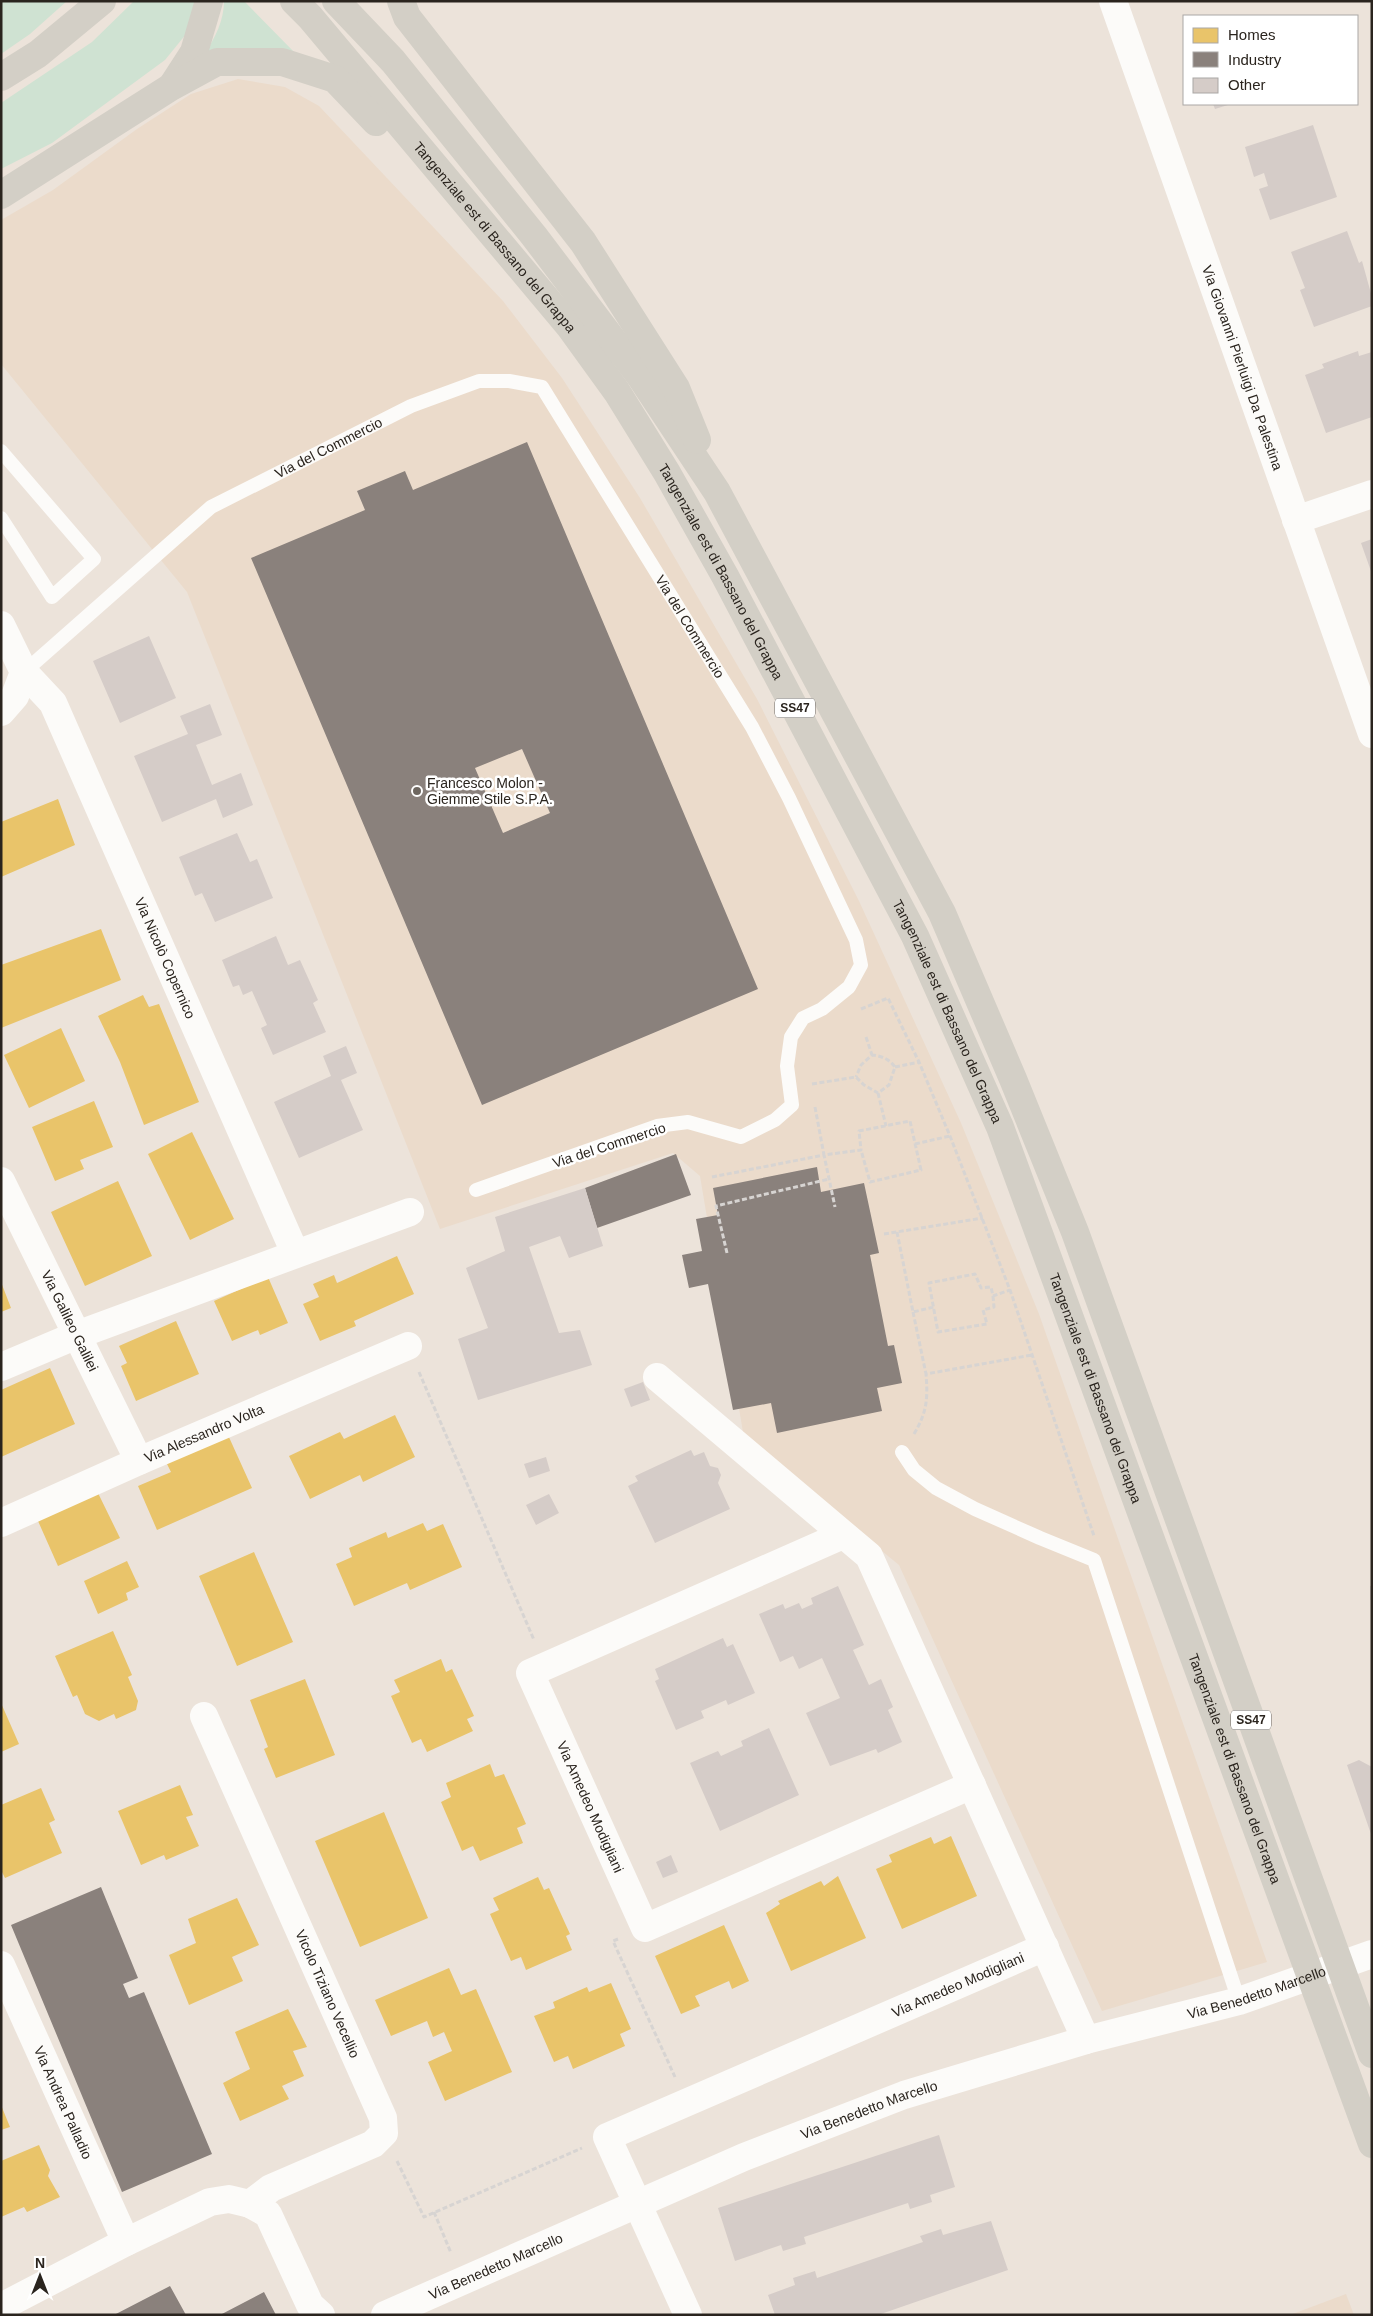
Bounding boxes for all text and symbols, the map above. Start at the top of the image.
legend [1183,15,1358,105]
text: Homes [1228,26,1276,43]
text: Industry [1228,51,1282,68]
text: Other [1228,76,1266,93]
street label: Tangenziale est di Bassano del Grappa [410,139,579,336]
street label: Via Giovanni Pierluigi Da Palestina [1199,263,1286,473]
street label: Via del Commercio [272,414,385,481]
street label: Tangenziale est di Bassano del Grappa [655,461,786,683]
street label: Via del Commercio [652,572,728,681]
road number: SS47 [775,698,815,718]
place label: Francesco Molon - Giemme Stile S.P.A. [427,775,553,807]
marker: Francesco Molon - Giemme Stile S.P.A. [411,785,423,797]
street label: Via Nicolò Copernico [132,895,199,1021]
street label: Tangenziale est di Bassano del Grappa [889,897,1005,1126]
street label: Via del Commercio [550,1119,668,1171]
street label: Via Galileo Galilei [38,1268,102,1374]
street label: Tangenziale est di Bassano del Grappa [1046,1271,1145,1506]
street label: Via Alessandro Volta [142,1401,266,1466]
street label: Tangenziale est di Bassano del Grappa [1185,1651,1284,1886]
road number: SS47 [1231,1710,1271,1730]
street label: Via Amedeo Modigliani [554,1739,627,1875]
street label: Vicolo Tiziano Vecellio [292,1927,363,2060]
street label: Via Amedeo Modigliani [889,1949,1026,2020]
street label: Via Benedetto Marcello [1185,1963,1328,2022]
street label: Via Andrea Palladio [31,2044,96,2162]
street label: Via Benedetto Marcello [798,2077,940,2142]
street label: Via Benedetto Marcello [426,2230,565,2303]
north arrow [15,2251,65,2301]
text: N [35,2255,45,2271]

